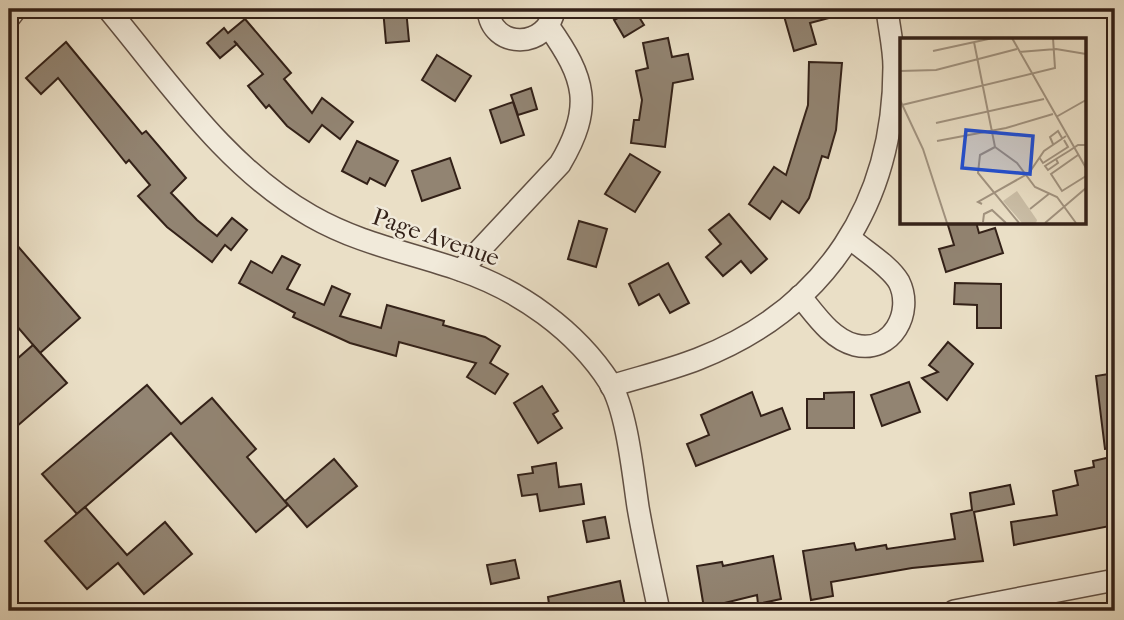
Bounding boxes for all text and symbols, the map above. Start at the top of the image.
inset map [900,38,1086,224]
street label: Page Avenue [369,202,503,272]

